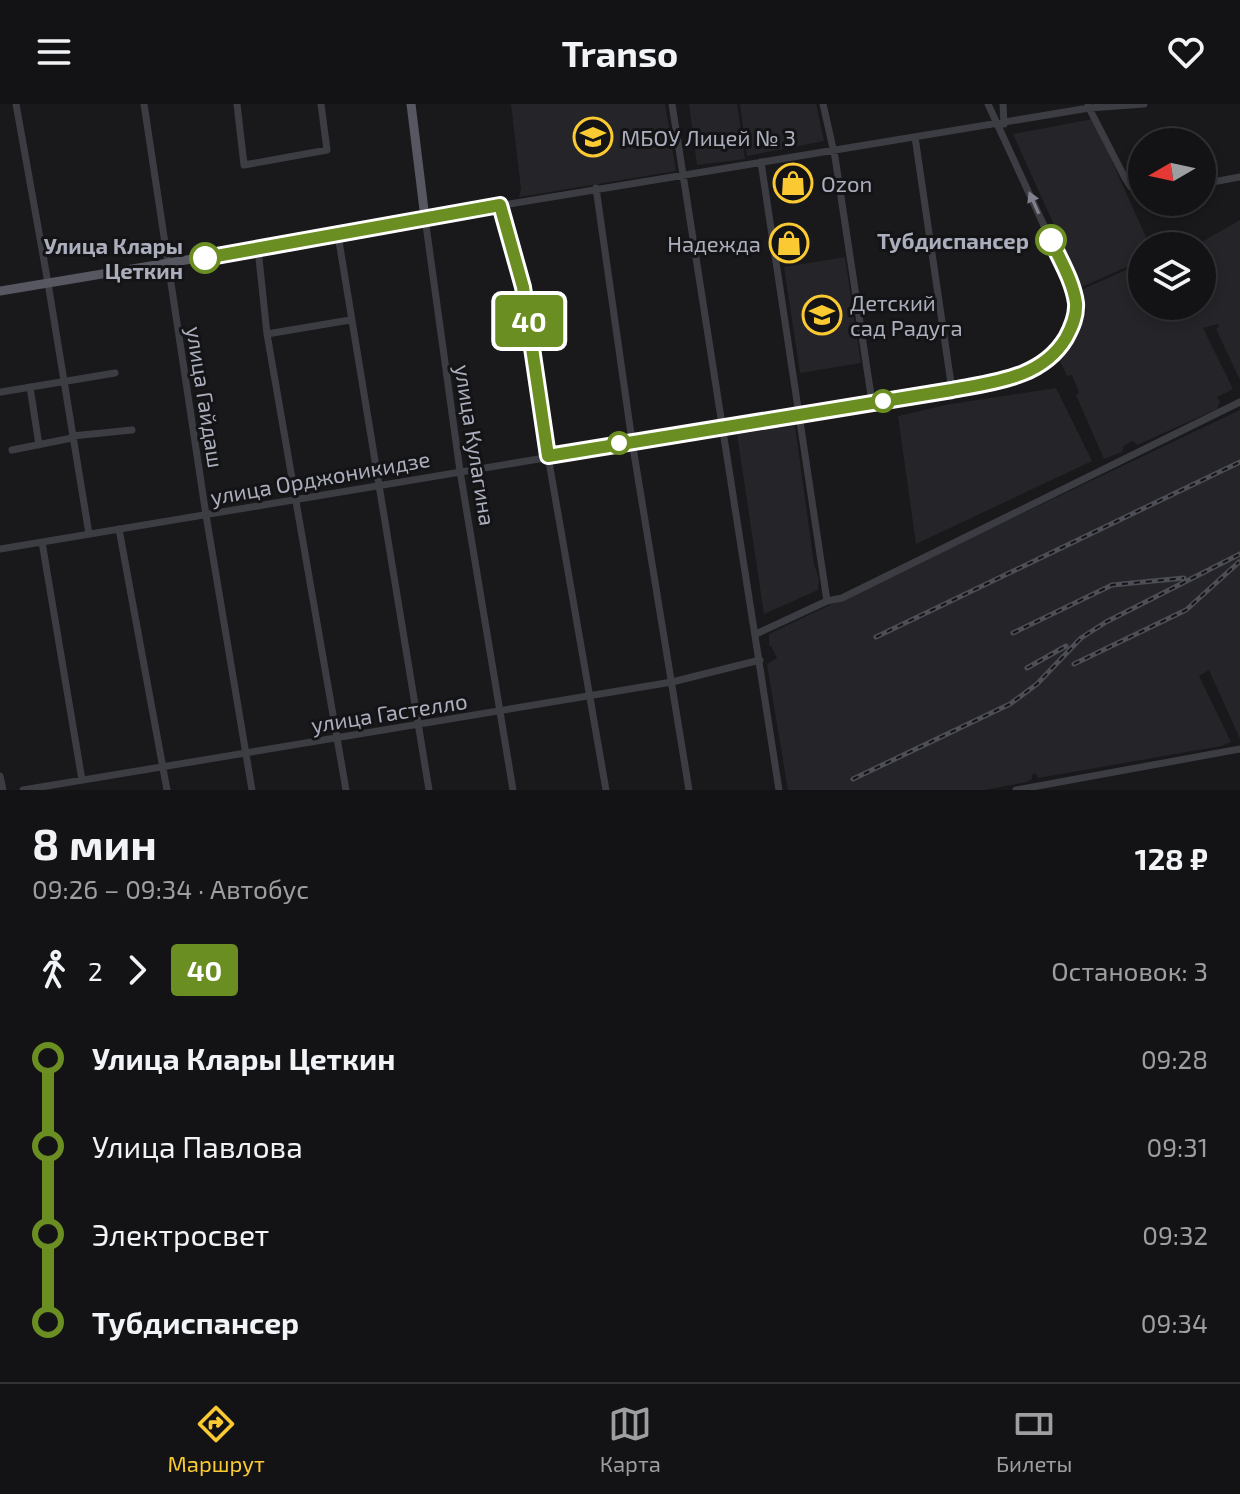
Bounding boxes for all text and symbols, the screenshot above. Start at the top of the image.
icon: menu [32,30,76,74]
icon: heart [1164,30,1208,74]
text: Transo [562,31,678,74]
school or university icon: МБОУ Лицей № 3 [572,116,614,158]
place label: МБОУ Лицей № 3 [621,124,796,150]
north arrow [1128,128,1216,216]
map controls [1128,128,1216,320]
shop icon: Ozon [772,162,814,204]
place label: Ozon [821,170,872,196]
one-way arrow [1027,191,1041,215]
shop icon: Надежда [768,222,810,264]
marker: Тубдиспансер [1036,225,1066,255]
place label: Тубдиспансер [877,227,1029,253]
place label: Надежда [667,230,761,256]
place label: Улица Клары Цеткин [44,232,183,283]
button: layers [1128,232,1216,320]
marker: Улица Клары Цеткин [190,243,220,273]
place label: Детский сад Радуга [850,289,963,341]
school or university icon: Детский сад Радуга [801,294,843,336]
line badge: 40 [493,295,565,347]
text: 40 [511,304,547,338]
street label: улица Гайдаш [181,324,230,470]
street label: улица Кулагина [449,363,502,528]
unlabelled marker [872,390,894,412]
unlabelled marker [608,432,630,454]
street label: улица Орджоникидзе [208,445,432,510]
street label: улица Гастелло [309,687,469,738]
text: 8 мин [32,816,157,869]
text: 128 ₽ [1135,840,1208,876]
text: 09:26 – 09:34 · Автобус [32,873,309,904]
icon: walk [32,948,76,992]
icon: forward [115,948,159,992]
text: 40 [187,953,222,987]
text: 2 [88,955,103,986]
text: Остановок: 3 [1051,955,1208,986]
text: Улица Клары Цеткин [92,1040,395,1076]
text: 09:28 [1141,1043,1208,1074]
text: Улица Павлова [92,1128,303,1164]
text: 09:31 [1147,1131,1208,1162]
text: Электросвет [92,1216,269,1252]
text: 09:32 [1142,1219,1208,1250]
text: Тубдиспансер [92,1304,299,1340]
text: 09:34 [1141,1307,1208,1338]
tab: Маршрут [168,1402,265,1476]
tab: Карта [600,1402,661,1476]
tab: Билеты [996,1402,1072,1476]

